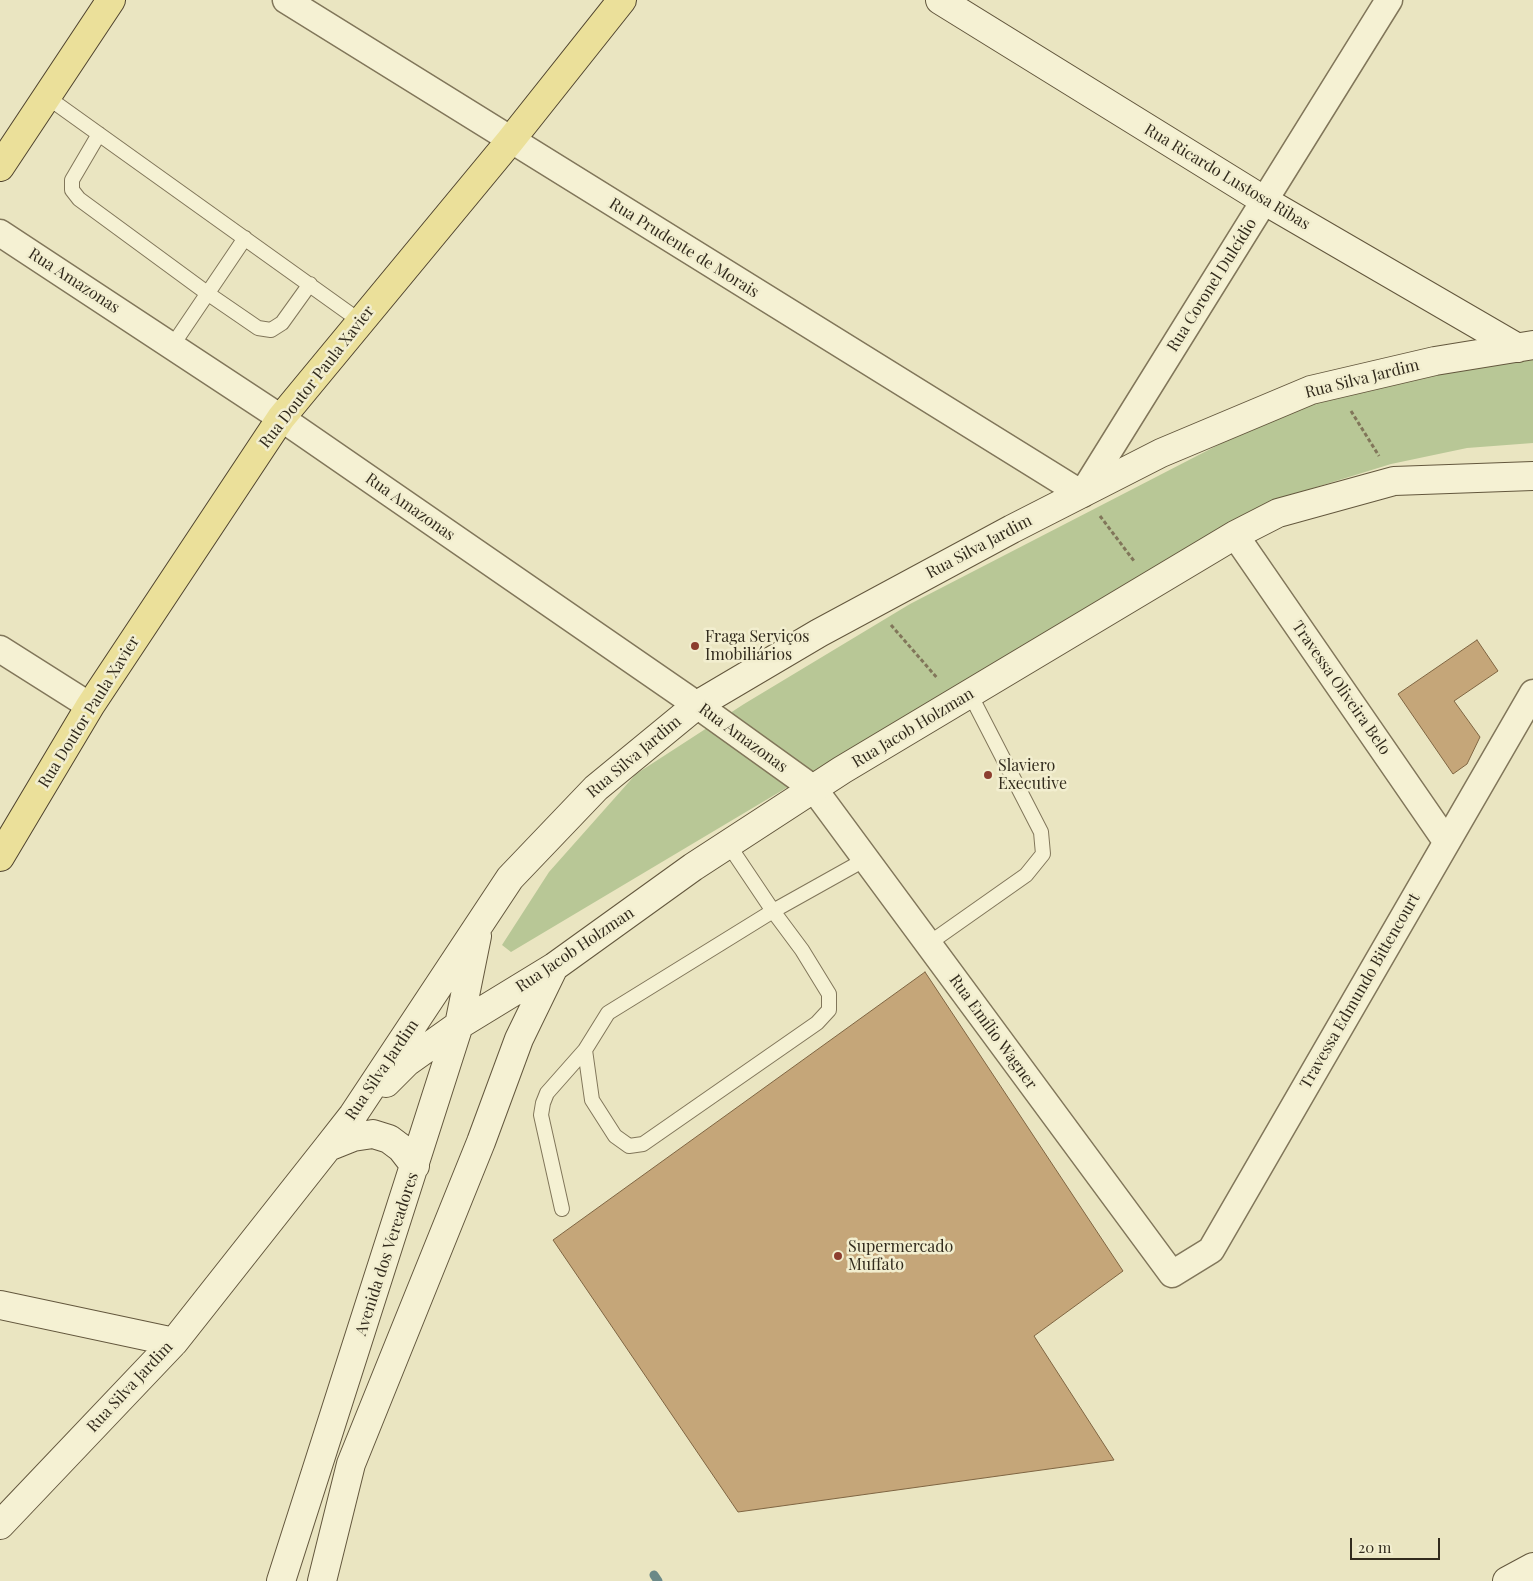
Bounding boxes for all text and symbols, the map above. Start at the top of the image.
street label: Rua Ricardo Lustosa Ribas [1141,120,1313,234]
street label: Rua Prudente de Morais [606,194,762,302]
street label: Rua Coronel Dulcídio [1163,215,1261,355]
street label: Rua Amazonas [25,244,123,318]
street label: Rua Doutor Paula Xavier [255,302,379,452]
street label: Rua Silva Jardim [1303,356,1421,402]
street label: Rua Amazonas [362,469,458,545]
street label: Rua Silva Jardim [923,511,1035,583]
street label: Travessa Oliveira Belo [1288,617,1394,759]
place label: Fraga Serviços Imobiliários [705,627,809,665]
street label: Rua Doutor Paula Xavier [34,632,144,792]
marker: Fraga Serviços Imobiliários [689,640,701,652]
street label: Rua Jacob Holzman [849,684,977,772]
street label: Rua Amazonas [695,699,791,777]
street label: Rua Silva Jardim [583,712,685,802]
place label: Slaviero Executive [998,756,1067,794]
marker: Slaviero Executive [982,769,994,781]
street label: Travessa Edmundo Bittencourt [1296,890,1424,1092]
street label: Rua Jacob Holzman [512,903,638,997]
street label: Rua Emílio Wagner [945,971,1041,1093]
street label: Rua Silva Jardim [341,1016,423,1124]
street label: Avenida dos Vereadores [351,1170,423,1338]
place label: Supermercado Muffato [848,1237,953,1275]
marker: Supermercado Muffato [832,1250,844,1262]
street label: Rua Silva Jardim [83,1338,177,1436]
scale bar [1353,1528,1443,1560]
text: 20 m [1358,1537,1391,1557]

